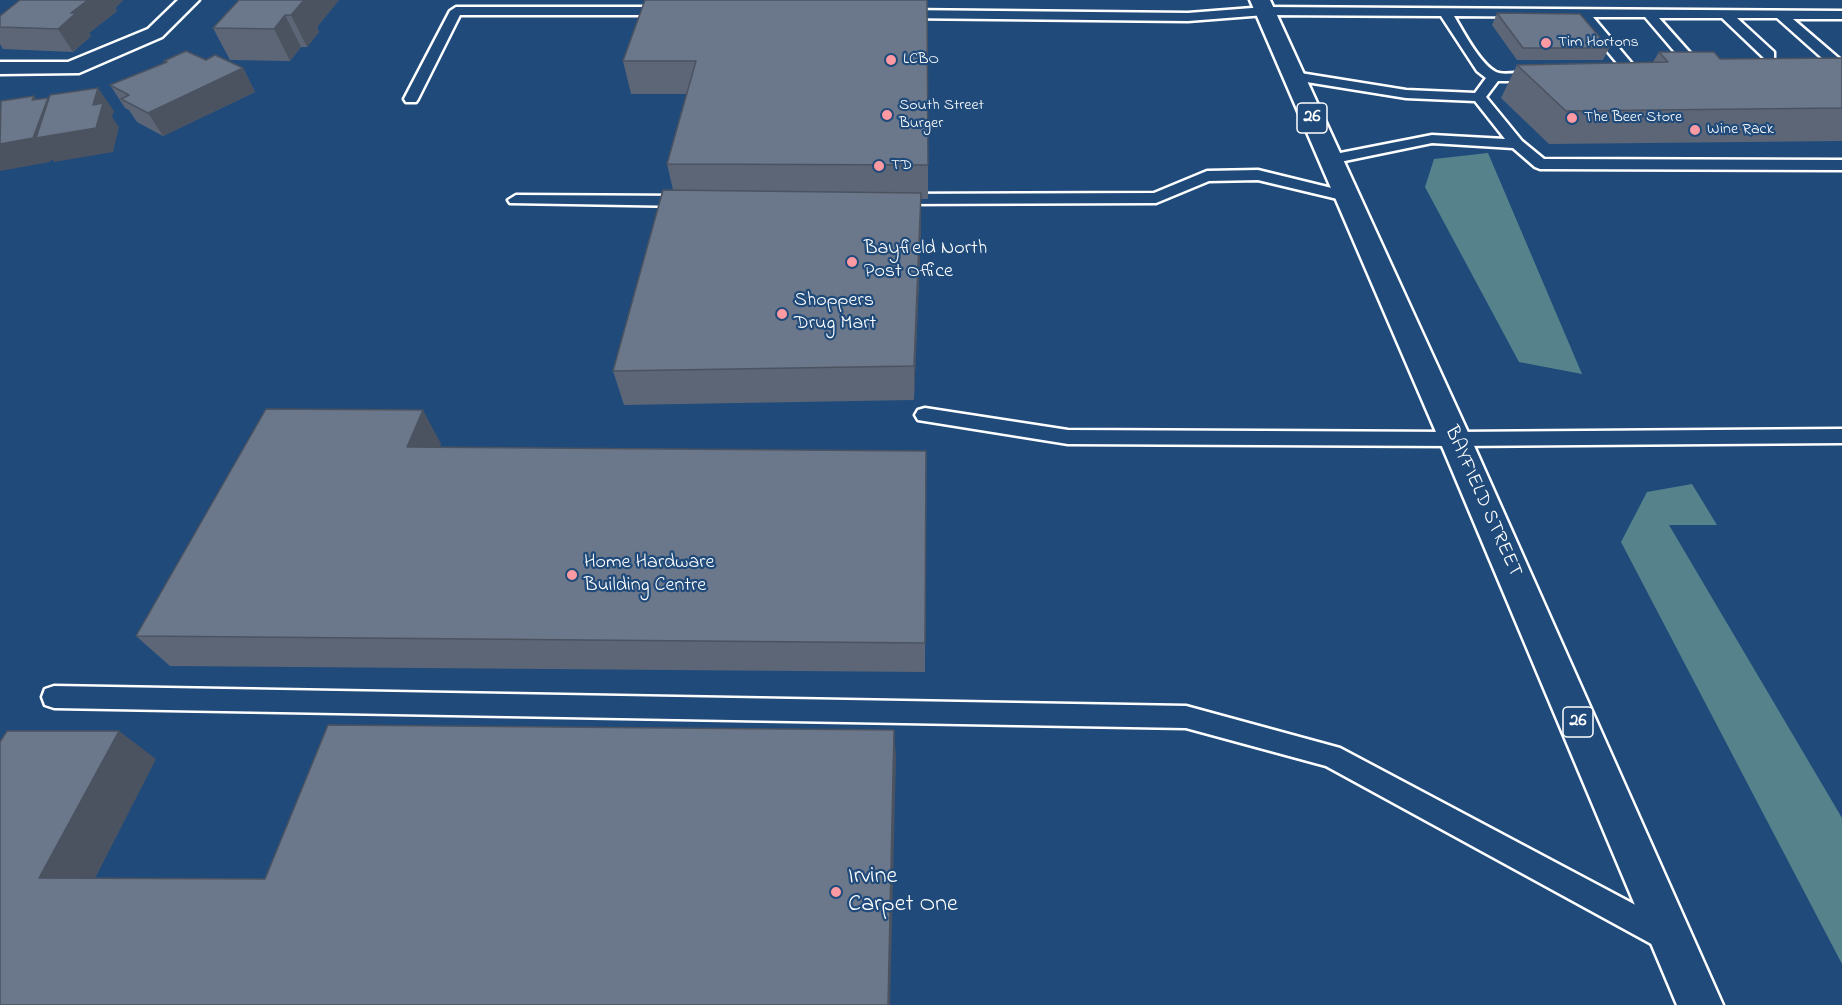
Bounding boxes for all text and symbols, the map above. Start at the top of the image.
place label: Tim Hortons [1558,33,1639,53]
marker: Tim Hortons [1539,36,1553,50]
place label: LCBO [903,50,939,70]
marker: LCBO [884,53,898,67]
place label: South Street Burger [899,96,984,134]
road number: 26 [1297,103,1327,133]
marker: South Street Burger [880,108,894,122]
place label: The Beer Store [1584,108,1682,128]
marker: The Beer Store [1565,111,1579,125]
place label: Wine Rack [1707,120,1774,140]
marker: Wine Rack [1688,123,1702,137]
place label: TD [891,156,912,176]
marker: TD [872,159,886,173]
place label: Bayfield North Post Office [864,238,987,285]
marker: Bayfield North Post Office [845,255,859,269]
place label: Shoppers Drug Mart [794,290,876,337]
marker: Shoppers Drug Mart [775,307,789,321]
street label: BAYFIELD STREET [1438,423,1526,581]
place label: Home Hardware Building Centre [584,552,714,599]
marker: Home Hardware Building Centre [565,568,579,582]
road number: 26 [1563,707,1593,737]
place label: Irvine Carpet One [848,864,958,920]
marker: Irvine Carpet One [829,885,843,899]

